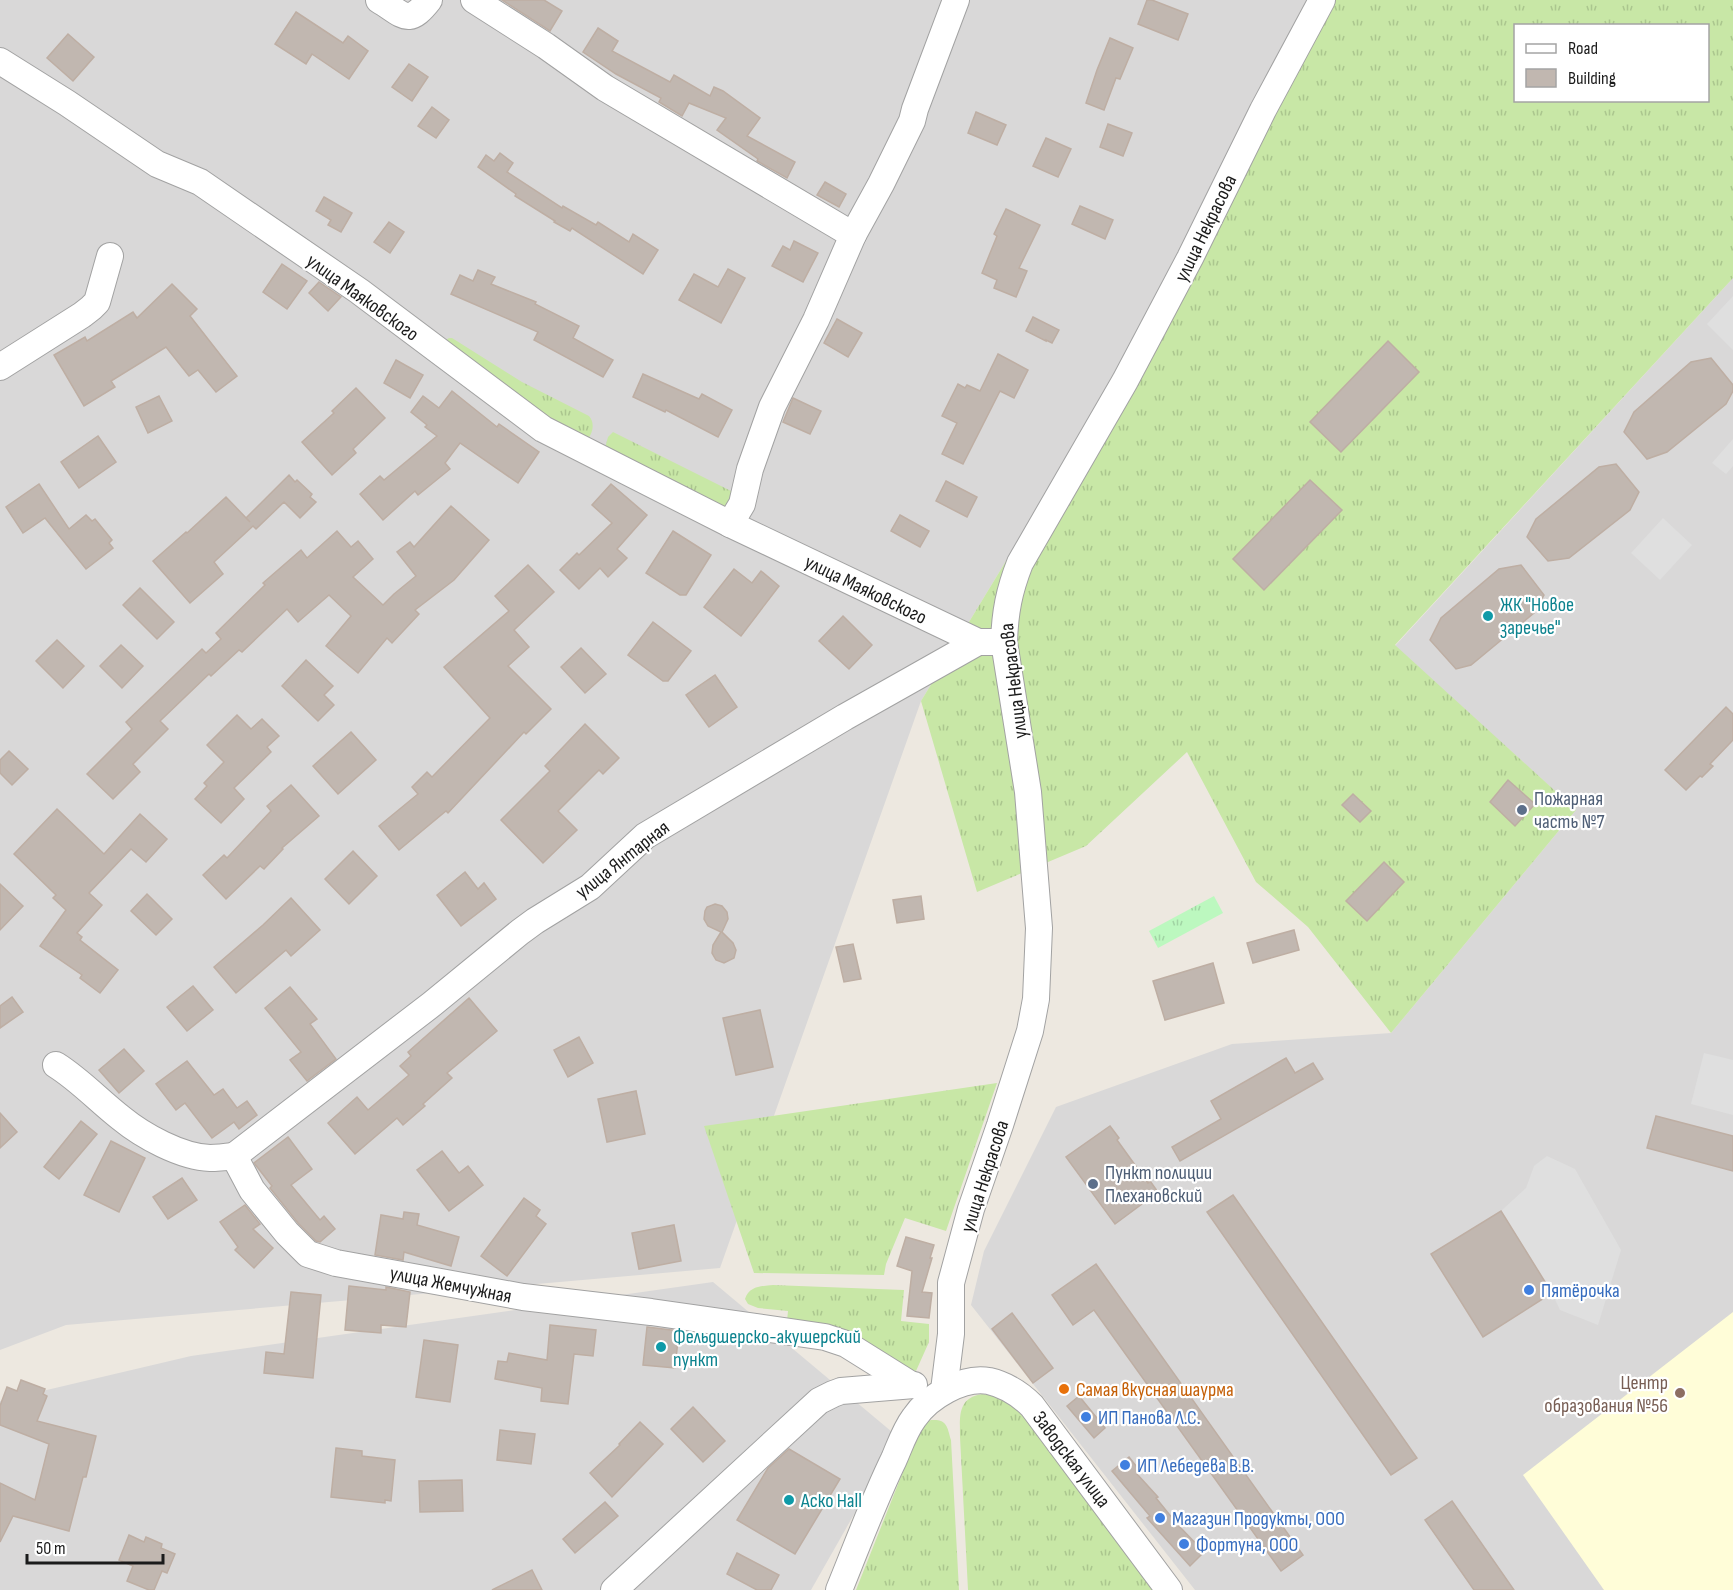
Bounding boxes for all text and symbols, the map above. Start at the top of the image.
legend [1514,24,1709,102]
text: Road [1568,38,1598,59]
text: Building [1568,68,1616,89]
street label: улица Некрасова [1170,171,1242,286]
street label: улица Маяковского [302,249,423,347]
street label: улица Маяковского [801,550,931,630]
place label: ЖК "Новое заречье" [1500,593,1574,640]
marker: ЖК "Новое заречье" [1481,609,1495,623]
street label: улица Некрасова [995,622,1033,740]
place label: Пожарная часть №7 [1534,787,1605,834]
marker: Пожарная часть №7 [1515,803,1529,817]
street label: улица Янтарная [571,816,674,904]
street label: улица Некрасова [956,1117,1014,1235]
place label: Пункт полиции Плехановский [1105,1161,1212,1208]
marker: Пункт полиции Плехановский [1086,1177,1100,1191]
street label: улица Жемчужная [388,1261,514,1309]
place label: Пятёрочка [1541,1279,1620,1303]
marker: Пятёрочка [1522,1283,1536,1297]
place label: Фельдшерско-акушерский пункт [673,1325,861,1372]
marker: Фельдшерско-акушерский пункт [654,1340,668,1354]
place label: Центр образования №56 [1544,1371,1668,1418]
place label: Самая вкусная шаурма [1076,1378,1234,1402]
marker: Самая вкусная шаурма [1057,1382,1071,1396]
marker: Центр образования №56 [1673,1386,1687,1400]
place label: ИП Панова Л.С. [1098,1406,1200,1430]
street label: Заводская улица [1027,1407,1115,1513]
marker: ИП Панова Л.С. [1079,1410,1093,1424]
place label: ИП Лебедева В.В. [1137,1454,1254,1478]
marker: ИП Лебедева В.В. [1118,1458,1132,1472]
place label: Аско Hall [800,1489,862,1513]
marker: Аско Hall [782,1493,796,1507]
place label: Магазин Продукты, ООО [1172,1507,1345,1531]
marker: Магазин Продукты, ООО [1153,1511,1167,1525]
scale bar [27,1527,164,1565]
place label: Фортуна, ООО [1196,1533,1298,1557]
marker: Фортуна, ООО [1177,1537,1191,1551]
text: 50 m [36,1538,66,1559]

